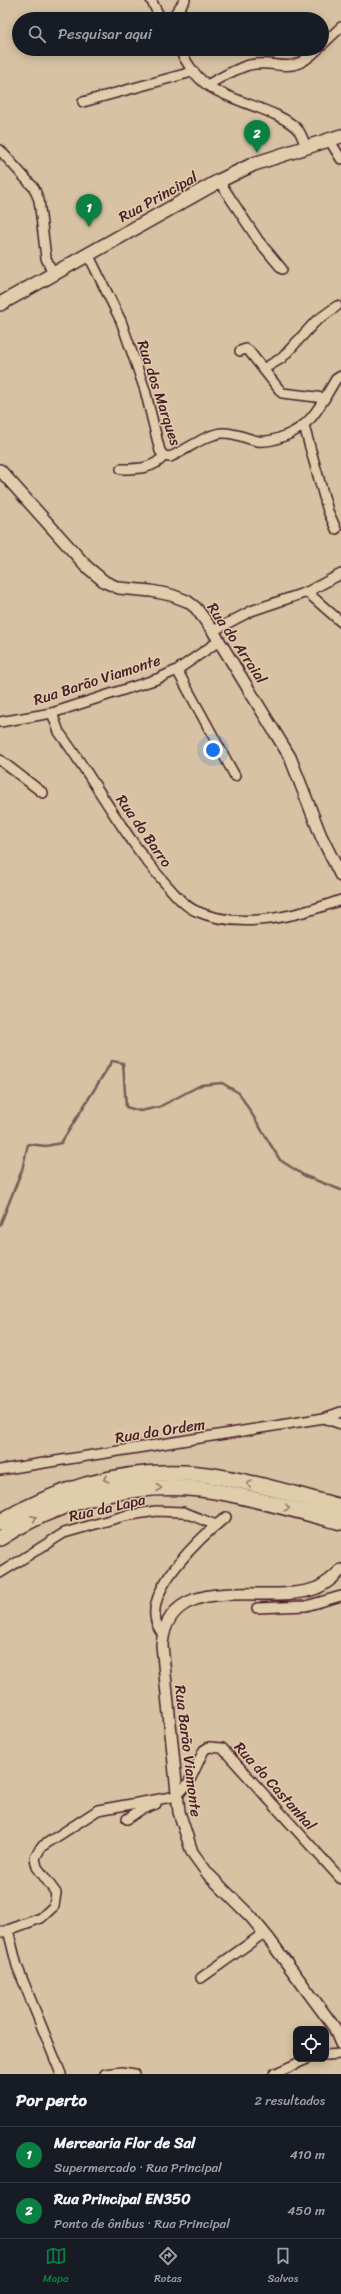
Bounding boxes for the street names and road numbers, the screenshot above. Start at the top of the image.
street label: Rua Principal [114,164,203,229]
street label: Rua dos Marques [130,337,188,449]
street label: Rua do Arraial [200,597,274,690]
street label: Rua Barão Viamonte [30,647,164,713]
street label: Rua do Barro [109,789,179,873]
street label: Rua da Ordem [113,1411,207,1451]
street label: Rua da Lapa [66,1486,148,1529]
street label: Rua Barão Viamonte [167,1684,209,1819]
street label: Rua do Castanhal [228,1735,323,1837]

